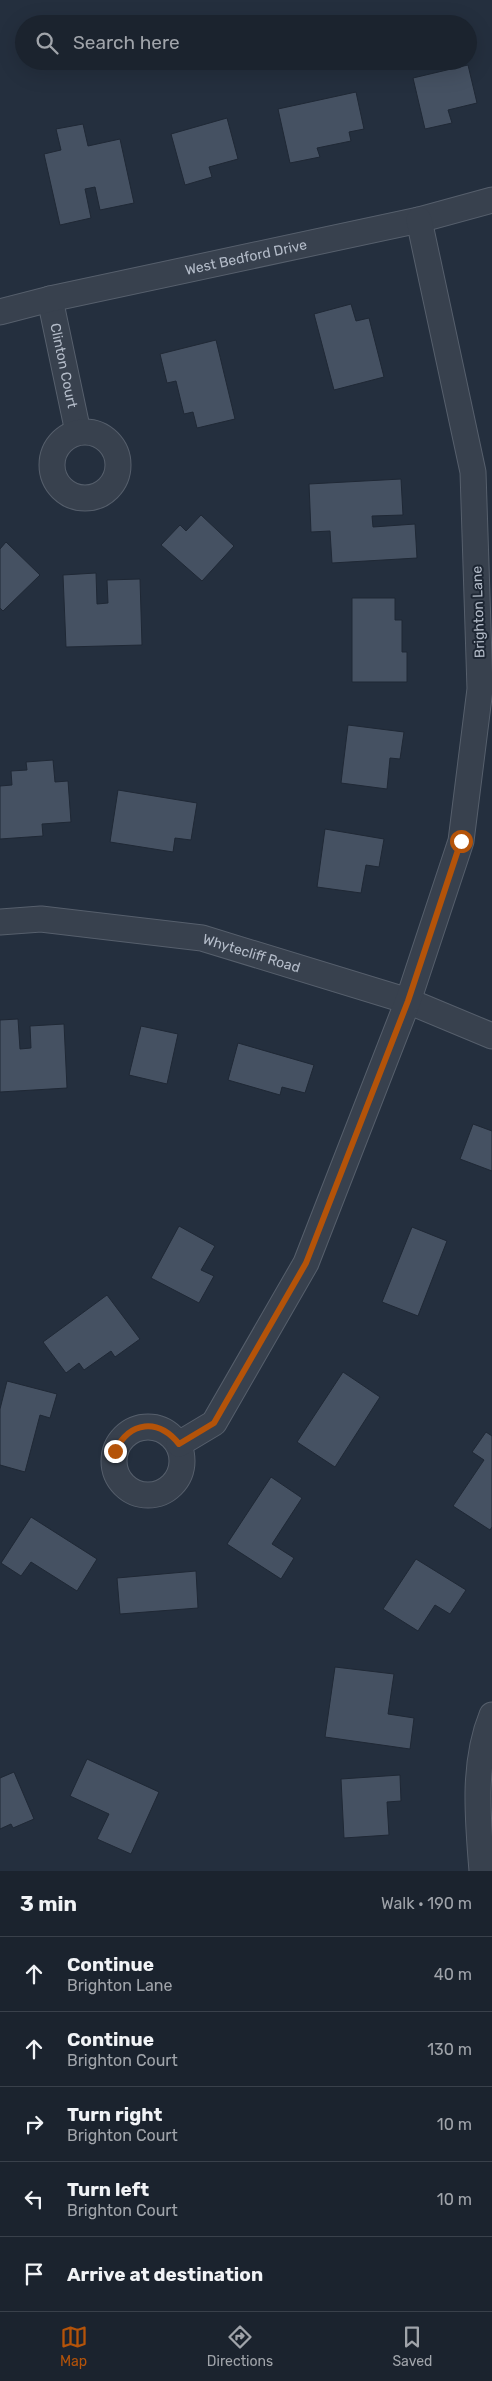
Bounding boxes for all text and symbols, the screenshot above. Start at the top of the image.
search box [15,15,477,70]
icon: search [33,29,61,57]
text: Search here [73,31,180,54]
street label: West Bedford Drive [183,236,309,279]
street label: Clinton Court [46,322,81,410]
street label: Brighton Lane [468,565,489,658]
route start [450,830,473,853]
street label: Whytecliff Road [201,931,302,977]
route end [104,1440,127,1463]
text: 3 min [20,1891,77,1916]
text: Walk · 190 m [381,1894,472,1913]
text: Continue [67,1953,154,1976]
icon: ahead [20,1960,48,1988]
text: 40 m [434,1965,472,1984]
text: Brighton Lane [67,1976,172,1995]
text: Continue [67,2028,154,2051]
icon: ahead [20,2035,48,2063]
text: 130 m [427,2040,472,2059]
text: Brighton Court [67,2051,178,2070]
text: Turn right [67,2103,162,2126]
icon: right [20,2110,48,2138]
text: 10 m [437,2115,472,2134]
text: Brighton Court [67,2126,178,2145]
text: Turn left [67,2178,149,2201]
icon: left [20,2185,48,2213]
text: 10 m [437,2190,472,2209]
text: Brighton Court [67,2201,178,2220]
icon: arrive [20,2260,48,2288]
text: Arrive at destination [67,2263,263,2286]
tab: Map [60,2323,88,2370]
tab: Directions [207,2323,273,2370]
tab: Saved [392,2323,432,2370]

